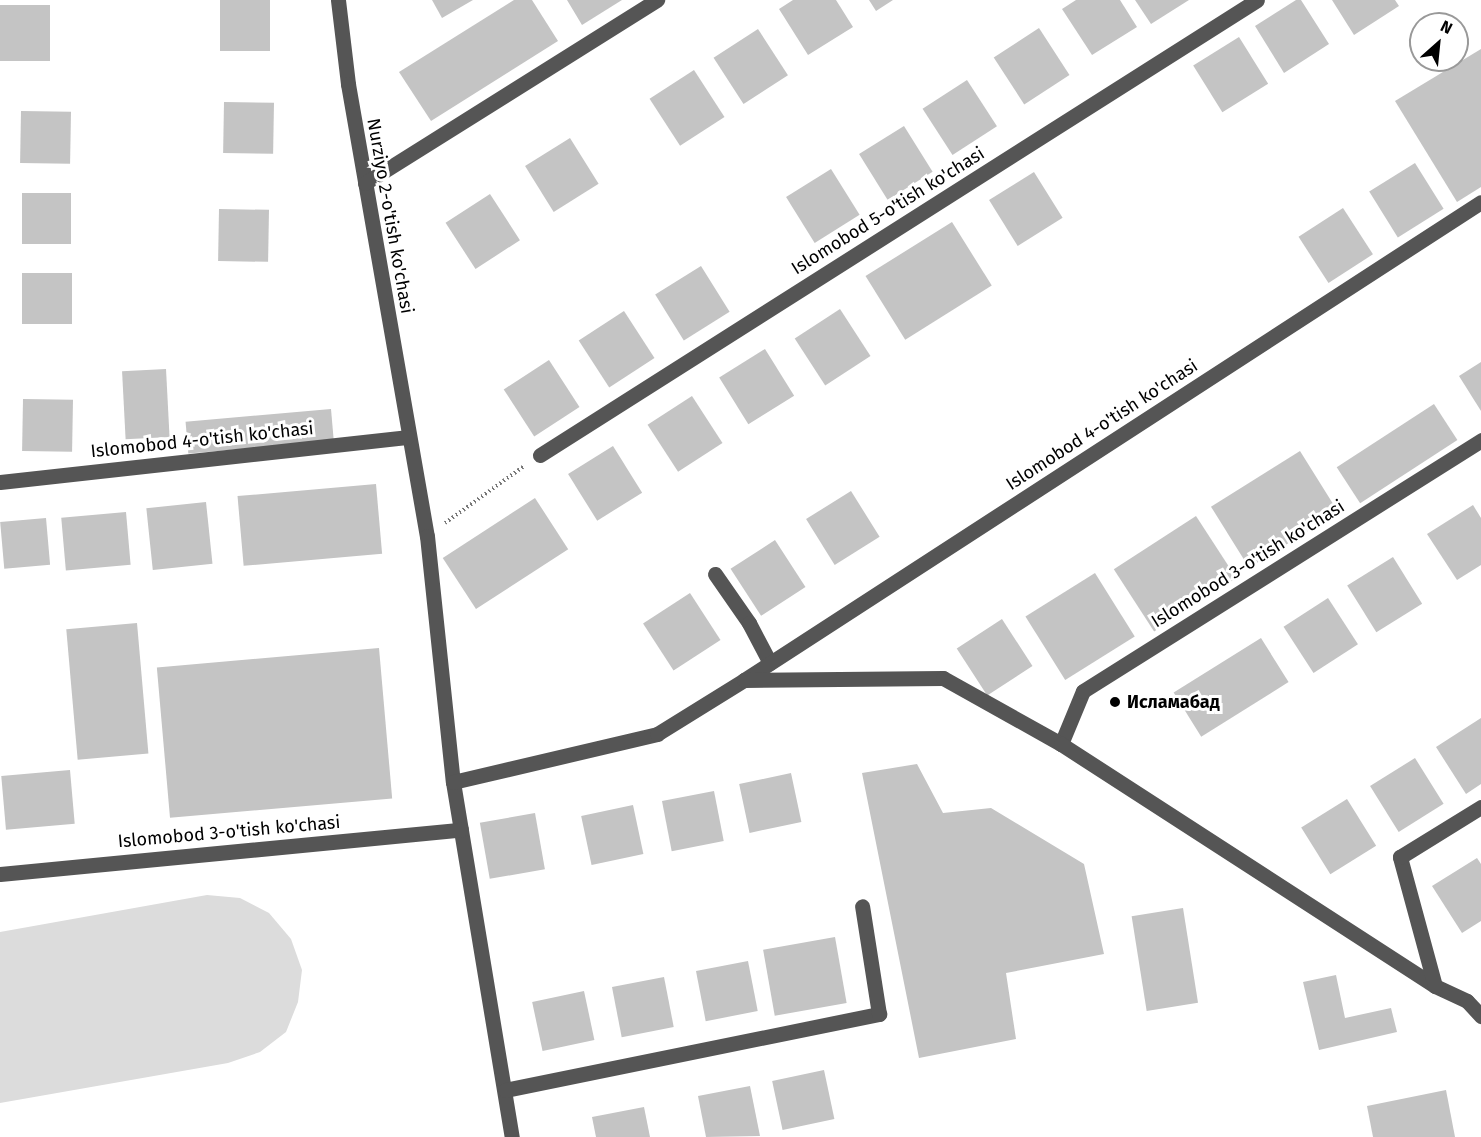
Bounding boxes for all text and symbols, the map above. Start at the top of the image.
north arrow [1409,12,1469,72]
text: N [1437,16,1456,38]
street label: Nurziyo 2-o'tish ko'chasi [362,117,418,315]
street label: Islomobod 5-o'tish ko'chasi [788,143,988,279]
street label: Islomobod 4-o'tish ko'chasi [1002,355,1202,495]
street label: Islomobod 4-o'tish ko'chasi [89,418,315,462]
street label: Islomobod 3-o'tish ko'chasi [1148,496,1348,632]
place label: Исламабад [1127,691,1220,713]
marker: Исламабад [1108,695,1122,709]
street label: Islomobod 3-o'tish ko'chasi [117,812,341,852]

